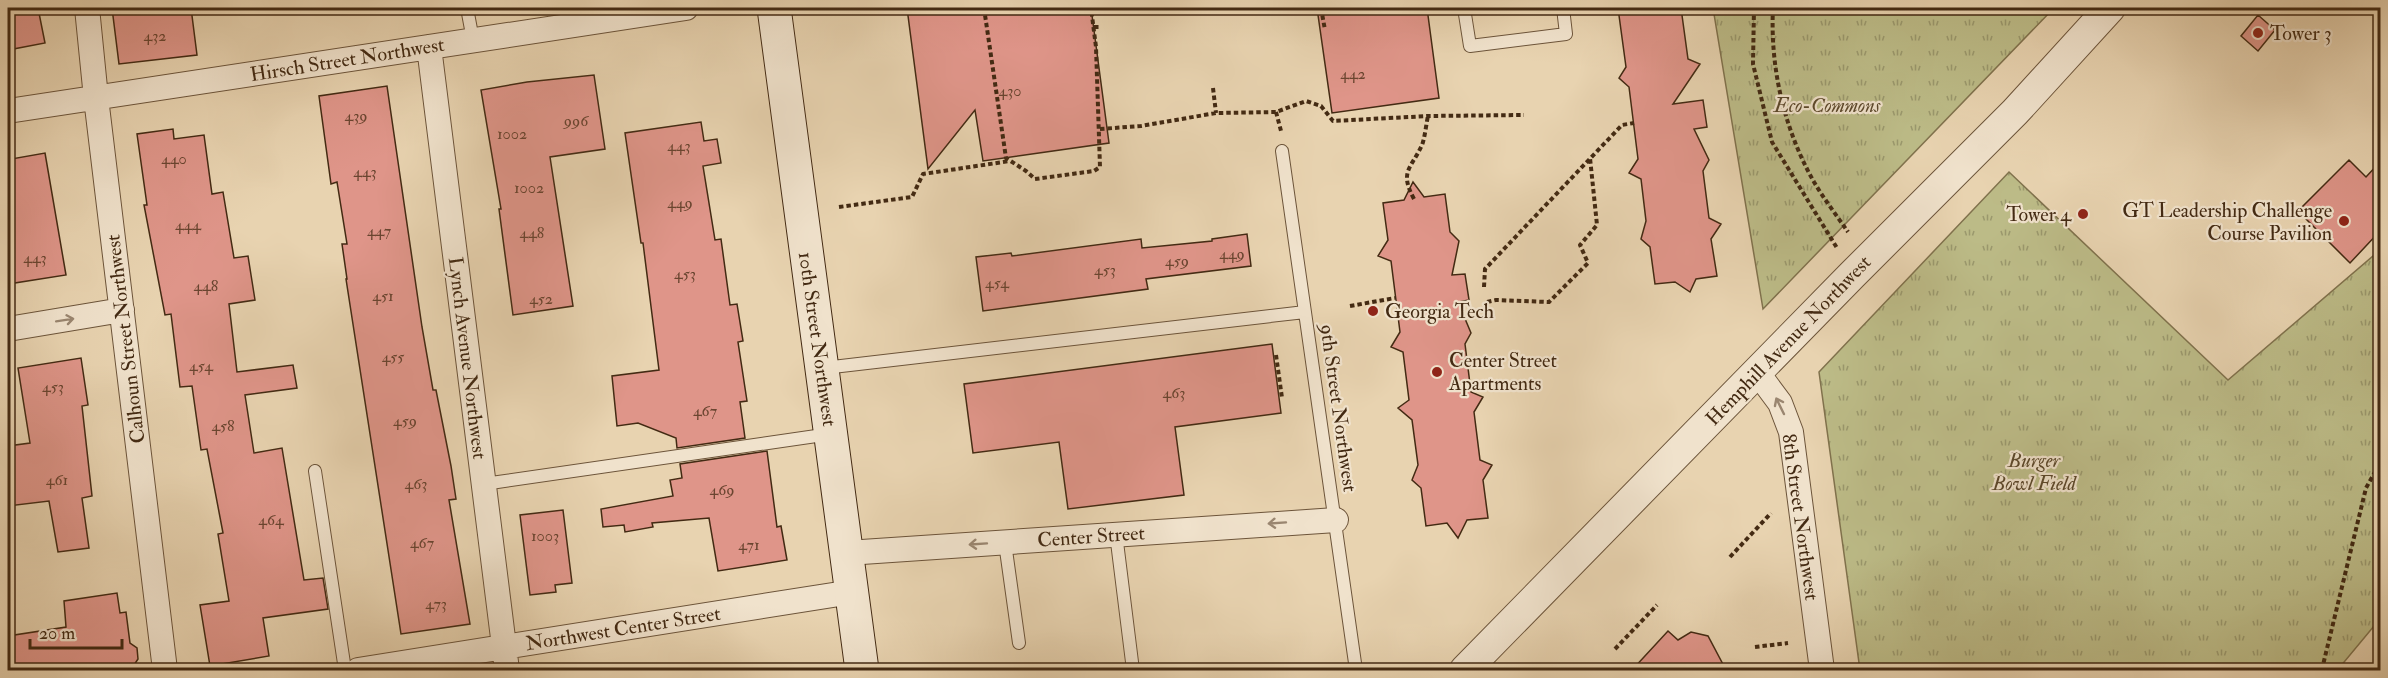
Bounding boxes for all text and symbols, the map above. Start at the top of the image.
place label: Tower 3 [2270,21,2332,46]
house number: 432 [144,26,166,46]
marker: Tower 3 [2251,26,2265,40]
street label: Hirsch Street Northwest [248,32,447,87]
house number: 442 [1340,64,1366,84]
house number: 430 [999,81,1021,101]
park label: Eco-Commons [1772,93,1881,118]
house number: 439 [345,106,367,126]
house number: 996 [563,111,589,131]
house number: 1002 [497,124,527,144]
house number: 443 [667,136,691,156]
house number: 440 [161,149,187,169]
house number: 443 [353,162,377,182]
house number: 1002 [514,178,544,198]
house number: 449 [667,193,693,213]
place label: GT Leadership Challenge Course Pavilion [2122,198,2332,246]
place label: Tower 4 [2006,202,2072,227]
marker: Tower 4 [2076,207,2090,221]
marker: GT Leadership Challenge Course Pavilion [2337,214,2351,228]
house number: 444 [175,215,202,235]
house number: 447 [367,221,392,241]
house number: 448 [520,223,545,243]
street label: Calhoun Street Northwest [100,232,151,445]
house number: 449 [1219,244,1245,264]
house number: 443 [23,248,47,268]
street label: Hemphill Avenue Northwest [1700,249,1877,432]
street label: 10th Street Northwest [793,250,842,428]
house number: 459 [1165,251,1189,271]
street label: Lynch Avenue Northwest [443,256,492,461]
house number: 453 [1094,260,1116,280]
house number: 453 [674,264,696,284]
house number: 454 [985,273,1010,293]
house number: 448 [194,276,219,296]
house number: 451 [372,286,394,306]
house number: 452 [529,289,553,309]
place label: Georgia Tech [1385,299,1495,324]
marker: Georgia Tech [1366,304,1380,318]
one-way arrow [54,314,74,325]
street label: 9th Street Northwest [1314,321,1363,494]
house number: 455 [382,347,404,367]
place label: Center Street Apartments [1448,348,1557,397]
house number: 454 [189,356,214,376]
marker: Center Street Apartments [1430,365,1444,379]
house number: 453 [42,377,64,397]
house number: 463 [1163,383,1185,403]
one-way arrow [1774,398,1786,416]
house number: 467 [693,401,718,421]
house number: 459 [393,411,417,431]
house number: 458 [211,416,235,436]
street label: 8th Street Northwest [1776,432,1825,603]
park label: Burger Bowl Field [1991,448,2077,496]
house number: 461 [46,470,68,490]
house number: 463 [405,474,427,494]
house number: 469 [710,480,734,500]
house number: 464 [258,510,285,530]
one-way arrow [1268,517,1288,528]
street label: Center Street [1036,520,1146,553]
house number: 1003 [531,526,559,546]
house number: 467 [410,533,435,553]
house number: 471 [738,535,760,555]
one-way arrow [969,539,988,550]
house number: 473 [425,594,447,614]
street label: Northwest Center Street [524,601,723,656]
scale bar [30,612,122,650]
text: 20 m [39,622,75,645]

